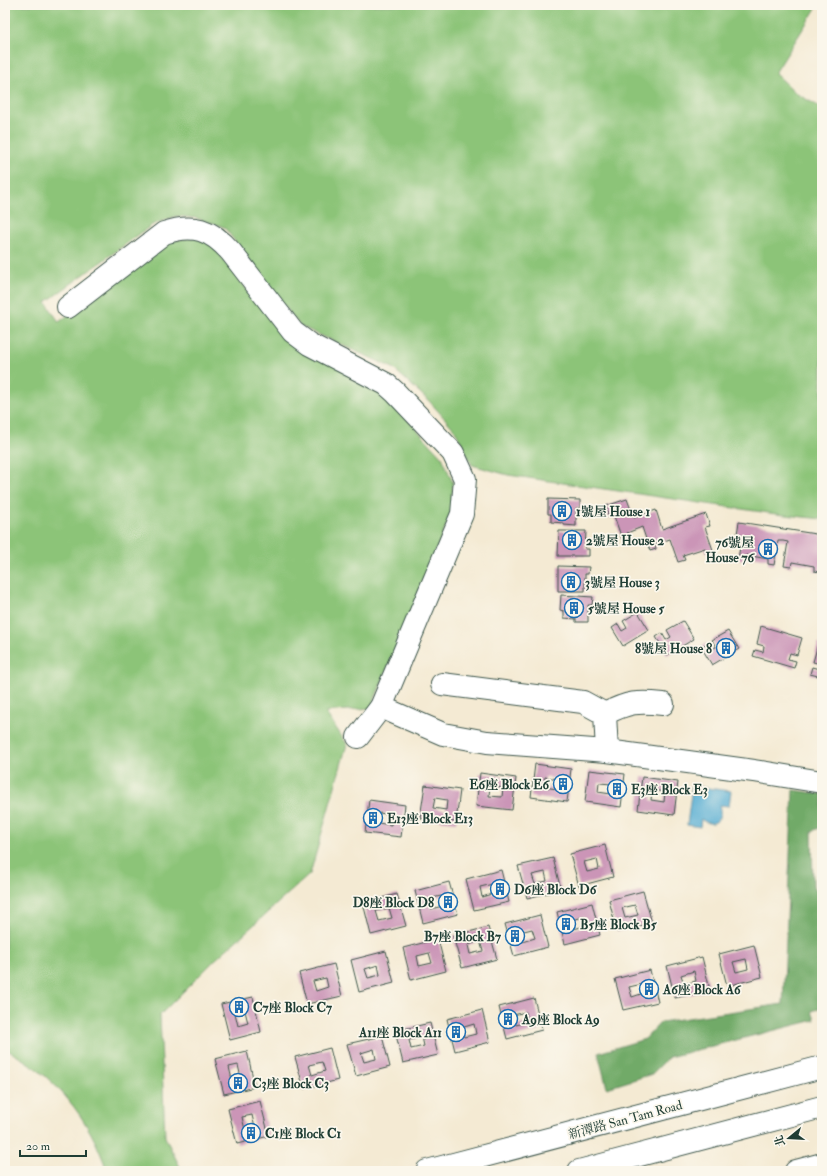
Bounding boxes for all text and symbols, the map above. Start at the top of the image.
building icon: 1號屋 House 1 [551,500,573,522]
place label: 1號屋 House 1 [576,504,650,520]
building icon: 2號屋 House 2 [561,529,583,551]
place label: 2號屋 House 2 [586,533,664,549]
place label: 76號屋 House 76 [705,535,755,566]
building icon: 76號屋 House 76 [757,538,779,560]
building icon: 3號屋 House 3 [560,571,582,593]
place label: 3號屋 House 3 [585,575,660,591]
building icon: 5號屋 House 5 [563,597,585,619]
place label: 5號屋 House 5 [588,601,665,617]
building icon: 8號屋 House 8 [715,637,737,659]
place label: 8號屋 House 8 [635,641,712,657]
building icon: E6座 Block E6 [552,773,574,795]
place label: E6座 Block E6 [469,777,550,793]
building icon: E3座 Block E3 [606,778,628,800]
place label: E3座 Block E3 [631,782,708,798]
building icon: E13座 Block E13 [362,807,384,829]
place label: E13座 Block E13 [387,811,473,827]
building icon: D6座 Block D6 [489,878,511,900]
place label: D6座 Block D6 [514,882,598,898]
building icon: D8座 Block D8 [437,891,459,913]
place label: D8座 Block D8 [353,895,434,911]
building icon: B5座 Block B5 [555,913,577,935]
place label: B5座 Block B5 [580,917,657,933]
building icon: B7座 Block B7 [504,925,526,947]
place label: B7座 Block B7 [424,929,502,945]
building icon: A6座 Block A6 [638,978,660,1000]
place label: A6座 Block A6 [662,982,742,998]
building icon: C7座 Block C7 [228,996,250,1018]
place label: C7座 Block C7 [253,1000,333,1016]
building icon: A9座 Block A9 [497,1008,519,1030]
place label: A9座 Block A9 [521,1012,600,1028]
building icon: A11座 Block A11 [445,1021,467,1043]
place label: A11座 Block A11 [358,1025,442,1041]
building icon: C3座 Block C3 [227,1072,249,1094]
place label: C3座 Block C3 [252,1076,329,1092]
street label: 新潭路 San Tam Road [567,1097,685,1143]
north arrow [769,1118,809,1158]
building icon: C1座 Block C1 [240,1122,262,1144]
place label: C1座 Block C1 [265,1126,342,1142]
scale bar [20,1132,86,1158]
text: 北 [772,1134,788,1148]
text: 20 m [26,1139,51,1154]

